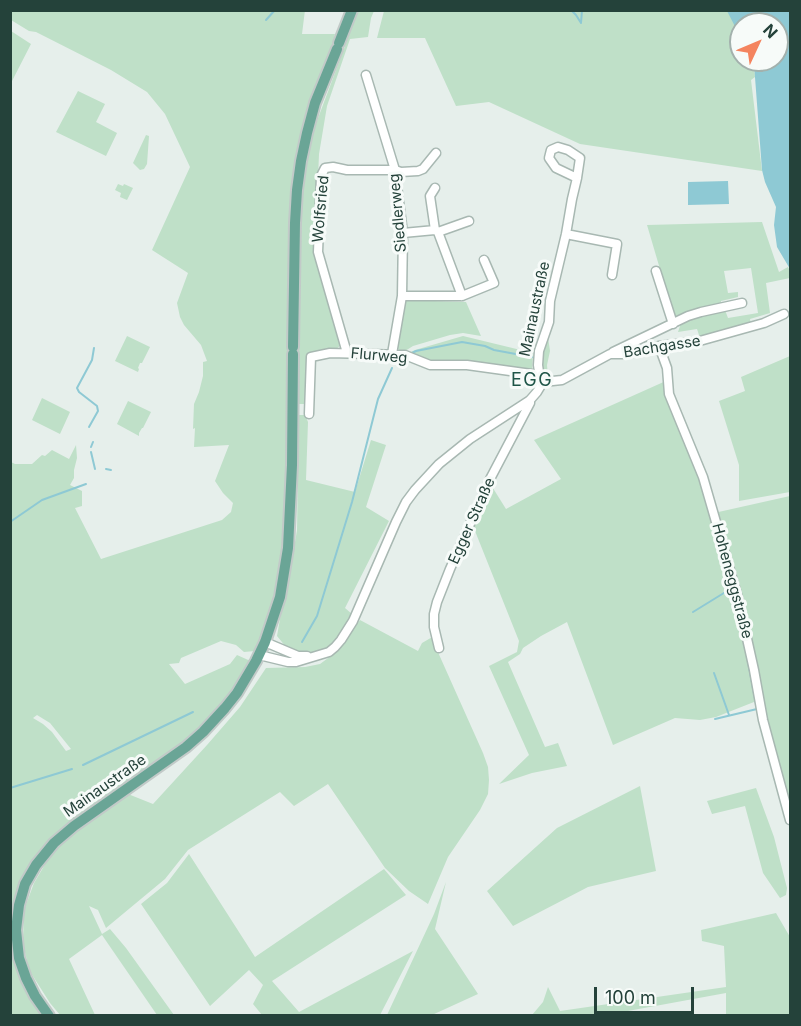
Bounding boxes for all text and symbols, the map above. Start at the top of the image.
north arrow [729,12,789,72]
text: N [759,20,782,42]
street label: Siedlerweg [386,173,410,253]
street label: Wolfsried [309,175,333,243]
street label: Mainaustraße [516,260,554,358]
street label: Bachgasse [622,332,702,362]
street label: Flurweg [350,345,408,367]
district label: EGG [511,370,553,392]
street label: Egger Straße [445,475,499,567]
street label: Hoheneggstraße [708,521,756,641]
street label: Mainaustraße [60,751,150,821]
scale bar [597,975,698,1013]
text: 100 m [605,987,656,1008]

